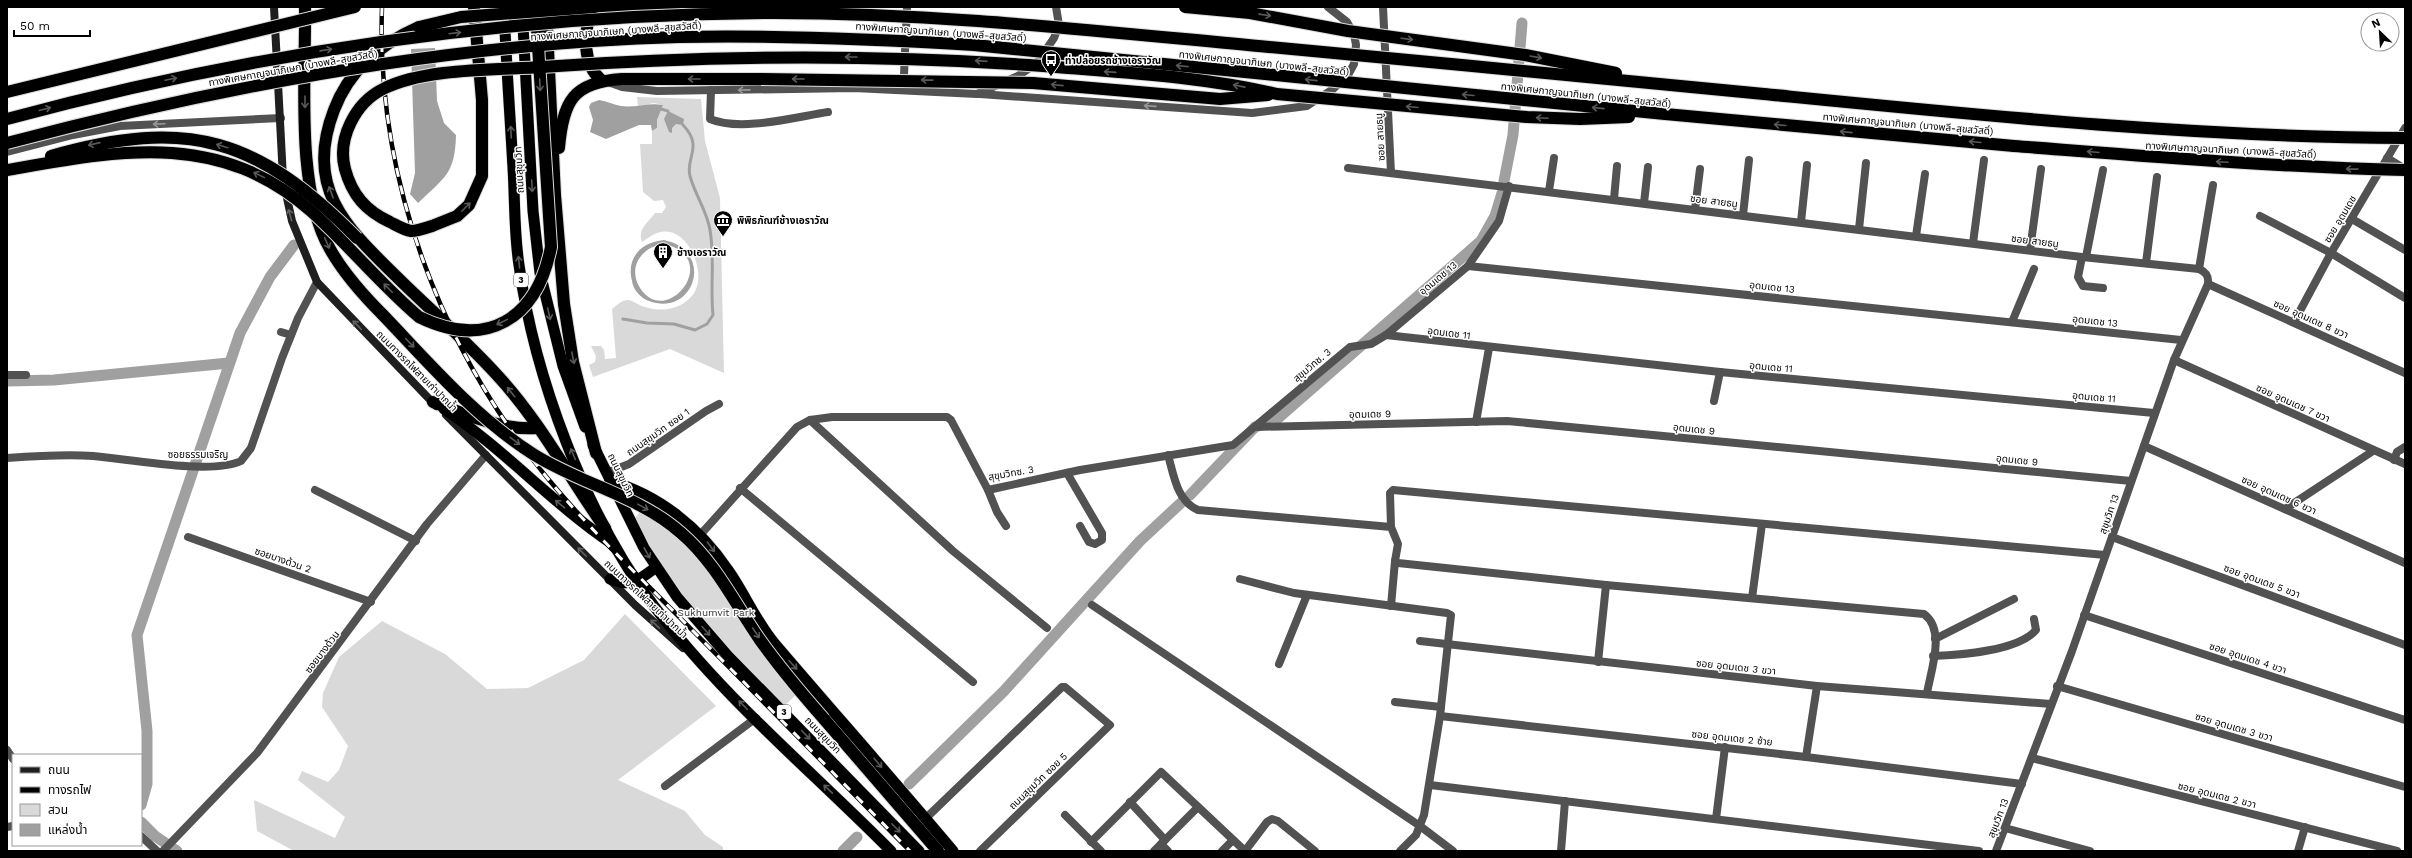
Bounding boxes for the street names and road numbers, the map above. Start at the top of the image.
street label: ทางพิเศษกาญจนาภิเษก (บางพลี-สุขสวัสดิ์) [530,19,702,43]
street label: ทางพิเศษกาญจนาภิเษก (บางพลี-สุขสวัสดิ์) [855,20,1027,44]
street label: ทางพิเศษกาญจนาภิเษก (บางพลี-สุขสวัสดิ์) [208,47,378,89]
street label: ทางพิเศษกาญจนาภิเษก (บางพลี-สุขสวัสดิ์) [1178,48,1350,78]
street label: ทางพิเศษกาญจนาภิเษก (บางพลี-สุขสวัสดิ์) [1500,80,1672,110]
street label: ทางพิเศษกาญจนาภิเษก (บางพลี-สุขสวัสดิ์) [1822,111,1994,138]
street label: ซอย สายธนู [1373,113,1388,161]
street label: ทางพิเศษกาญจนาภิเษก (บางพลี-สุขสวัสดิ์) [2145,140,2317,161]
street label: ถนนสุขุมวิท [512,146,527,194]
street label: ซอย สายธนู [1689,193,1738,210]
street label: ซอย อุดมเดช [2322,193,2359,245]
street label: ซอย สายธนู [2010,233,2059,250]
street label: อุดมเดช 13 [1417,259,1460,298]
road number: 3 [514,273,528,287]
street label: อุดมเดช 13 [1749,279,1795,296]
street label: ซอย อุดมเดช 8 ขวา [2272,298,2350,341]
street label: อุดมเดช 13 [2072,313,2118,330]
street label: อุดมเดช 11 [1427,325,1471,342]
street label: ถนนทางรถไฟสายเก่าปากน้ำ [374,327,461,414]
street label: สุขุมวิทซ. 3 [1291,346,1334,385]
street label: อุดมเดช 11 [1749,360,1793,375]
street label: ซอย อุดมเดช 7 ขวา [2254,382,2332,425]
street label: อุดมเดช 11 [2072,390,2116,405]
street label: ถนนสุขุมวิท ซอย 1 [624,406,692,459]
street label: อุดมเดช 9 [1349,408,1391,421]
street label: อุดมเดช 9 [1672,421,1716,438]
street label: ซอยธรรมเจริญ [168,449,228,460]
street label: ถนนสุขุมวิท [605,452,636,499]
street label: อุดมเดช 9 [1995,452,2039,469]
street label: สุขุมวิทซ. 3 [987,464,1035,483]
street label: ซอย อุดมเดช 6 ขวา [2240,474,2318,517]
street label: สุขุมวิท 13 [2097,493,2122,536]
street label: ซอยบางด้วน 2 [253,545,313,575]
street label: ถนนทางรถไฟสายเก่าปากน้ำ [602,556,691,640]
street label: ซอย อุดมเดช 5 ขวา [2222,562,2302,601]
street label: ซอยบางด้วน [303,629,341,675]
street label: ซอย อุดมเดช 4 ขวา [2208,640,2288,677]
street label: ซอย อุดมเดช 3 ขวา [1695,657,1777,678]
road number: 3 [777,705,791,719]
street label: ซอย อุดมเดช 3 ขวา [2194,711,2274,744]
street label: ถนนสุขุมวิท [802,714,843,756]
street label: ซอย อุดมเดช 2 ซ้าย [1691,728,1773,749]
street label: ถนนสุขุมวิท ซอย 5 [1007,750,1070,812]
street label: ซอย อุดมเดช 2 ขวา [2176,780,2257,811]
street label: สุขุมวิท 13 [1985,797,2012,840]

